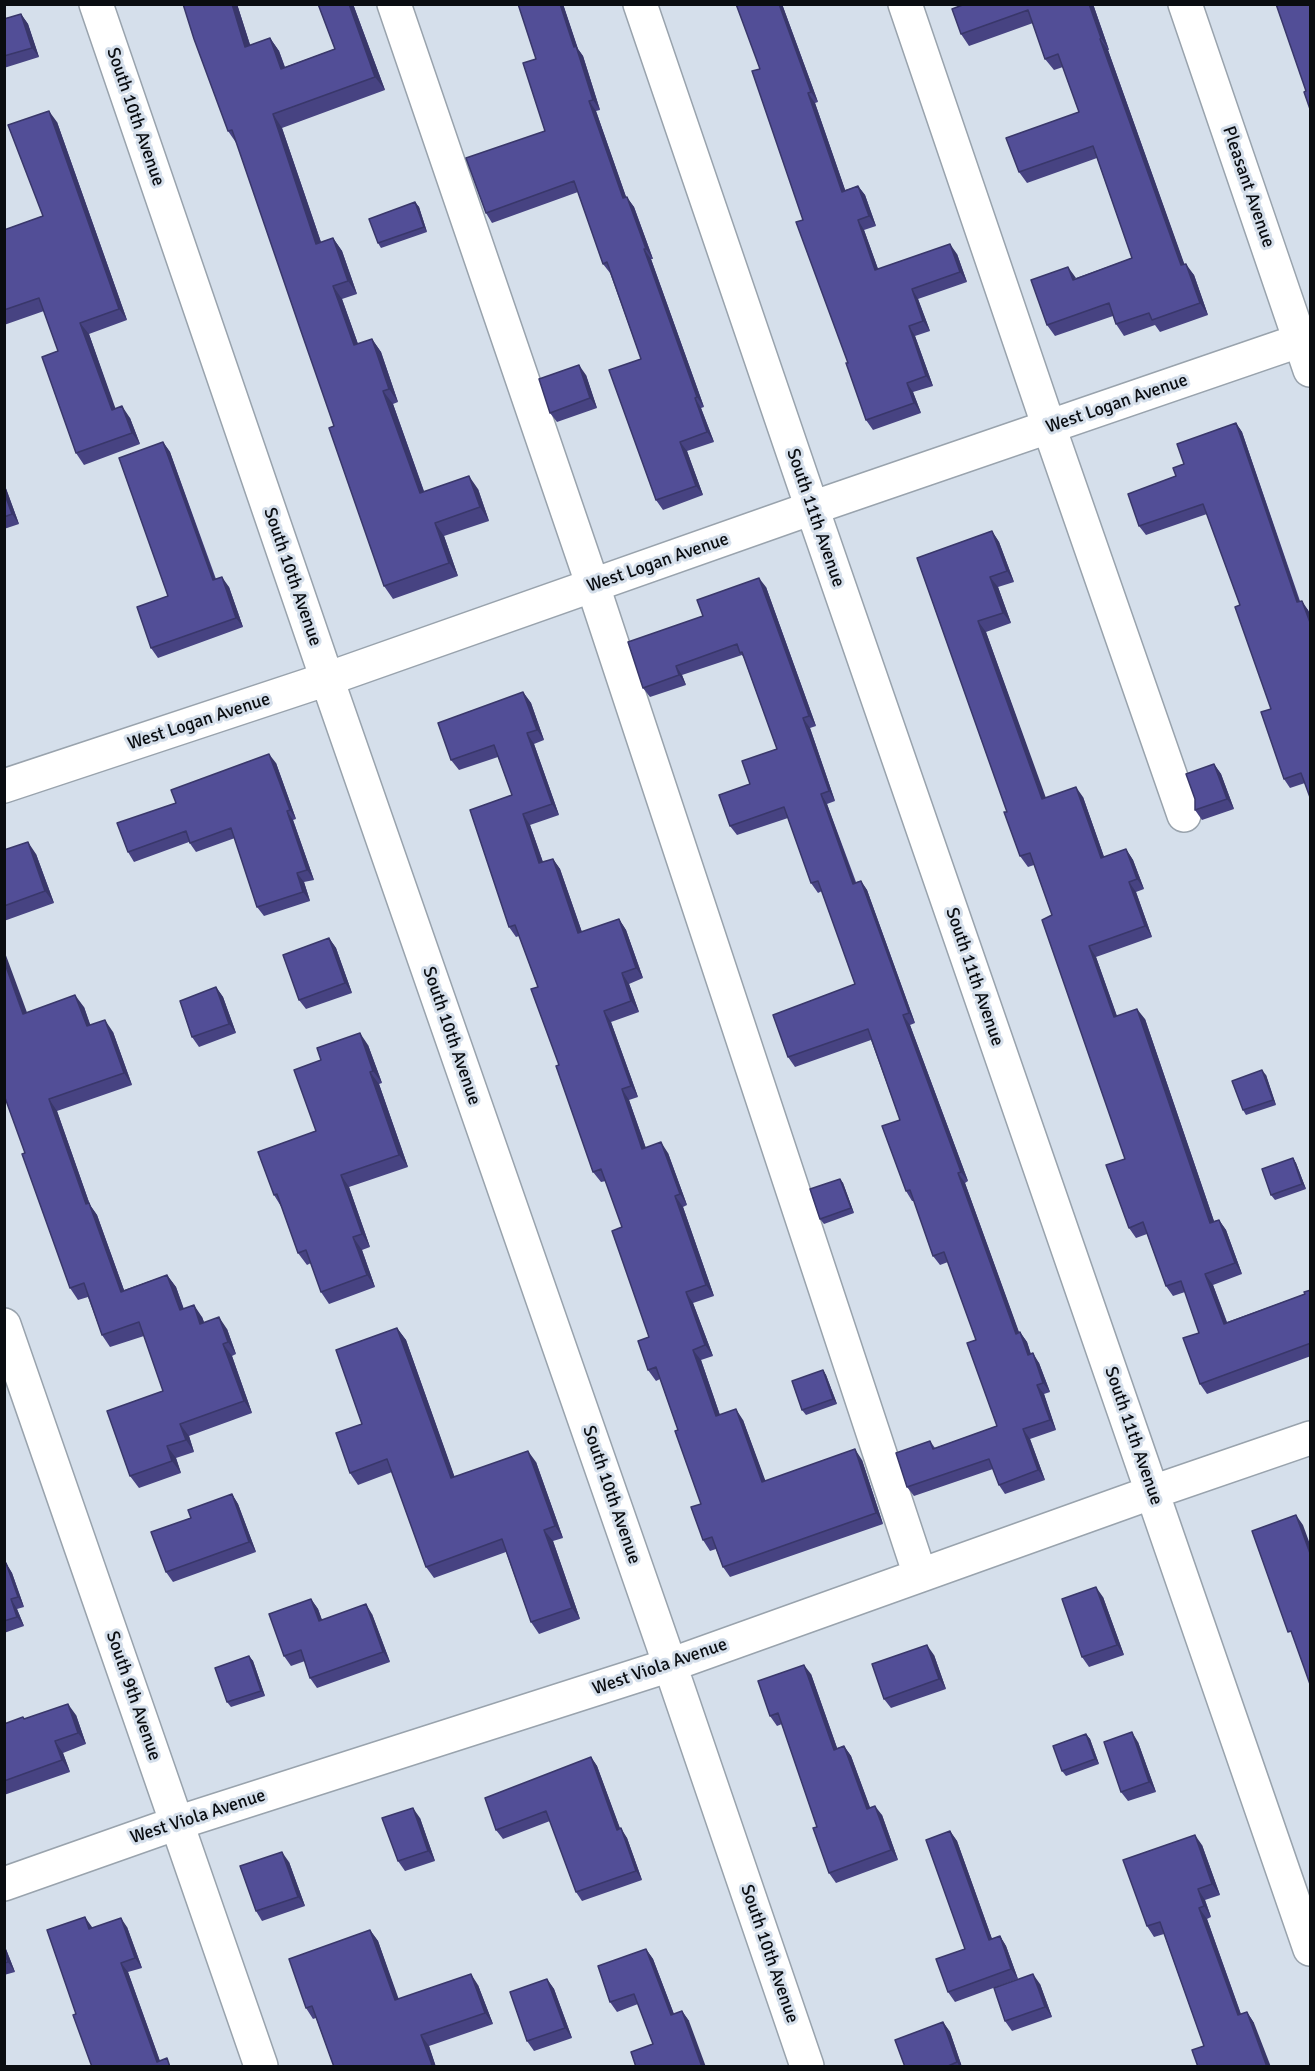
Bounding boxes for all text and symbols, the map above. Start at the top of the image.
street label: South 10th Avenue [101,45,169,189]
street label: Pleasant Avenue [1217,124,1279,250]
street label: West Logan Avenue [1043,370,1191,438]
street label: South 11th Avenue [781,446,849,590]
street label: South 10th Avenue [258,505,326,649]
street label: West Logan Avenue [584,529,732,597]
street label: West Logan Avenue [125,689,273,755]
street label: South 11th Avenue [940,905,1008,1049]
street label: South 10th Avenue [417,964,485,1108]
street label: South 11th Avenue [1099,1364,1167,1508]
street label: South 10th Avenue [577,1423,645,1567]
street label: South 9th Avenue [101,1628,165,1764]
street label: West Viola Avenue [590,1634,730,1700]
street label: West Viola Avenue [128,1785,268,1849]
street label: South 10th Avenue [735,1882,803,2026]

